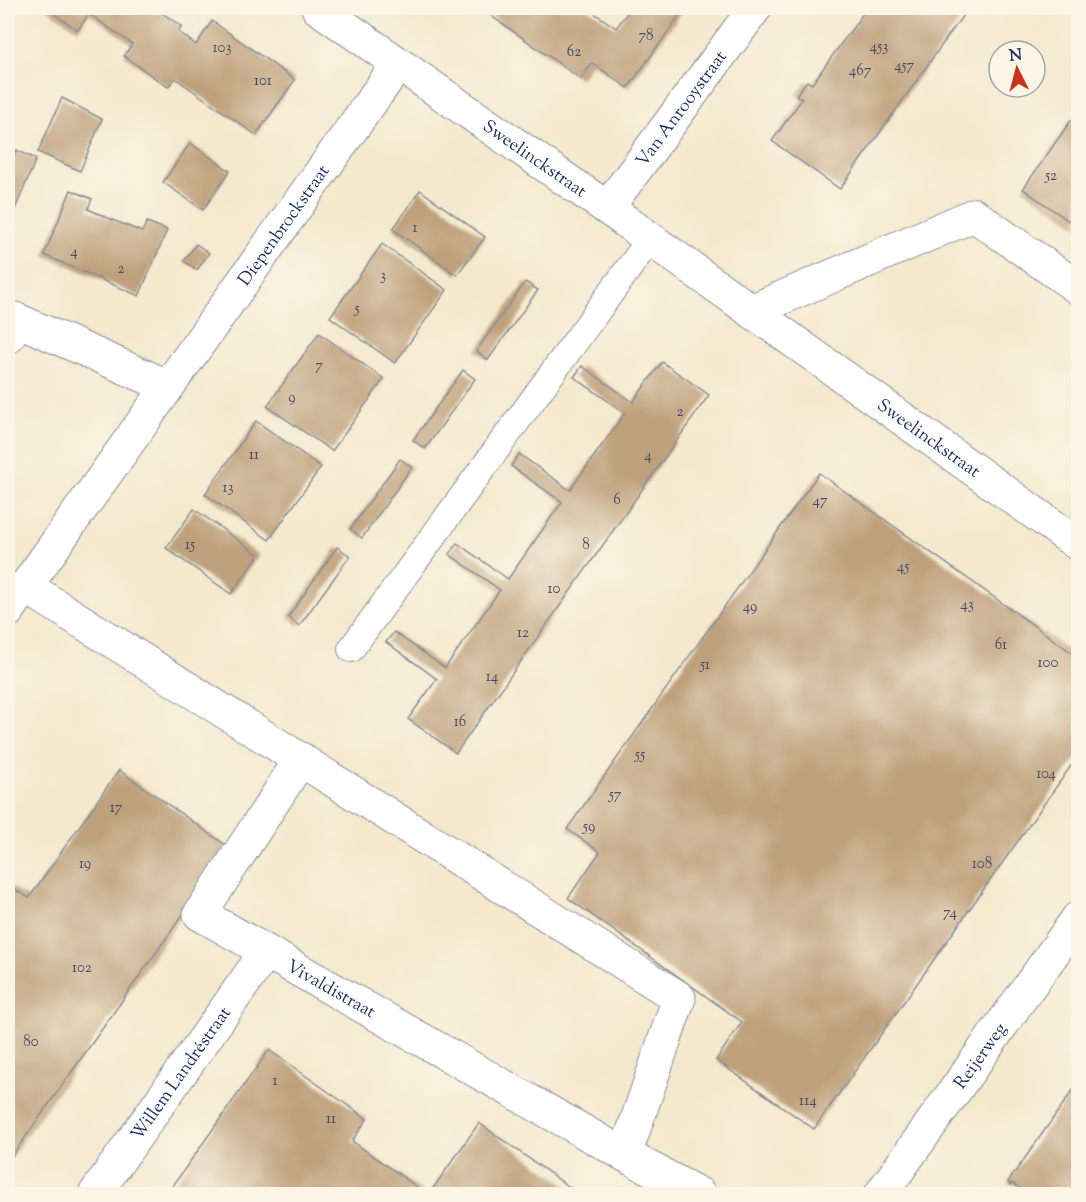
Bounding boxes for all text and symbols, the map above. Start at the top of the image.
house number: 78 [638,26,654,47]
house number: 453 [870,37,888,58]
house number: 103 [213,38,231,59]
north arrow [987,39,1047,99]
house number: 62 [567,42,581,63]
text: N [1008,44,1023,69]
street label: Van Anrooystraat [631,46,734,173]
house number: 457 [894,56,915,77]
house number: 467 [849,61,872,82]
house number: 101 [254,71,272,92]
street label: Sweelinckstraat [477,115,591,205]
street label: Diepenbrockstraat [233,160,337,292]
house number: 52 [1044,166,1057,187]
house number: 1 [412,218,418,239]
house number: 4 [70,242,78,263]
house number: 2 [117,259,125,280]
house number: 3 [380,266,386,287]
house number: 5 [353,299,360,320]
house number: 7 [315,356,323,377]
house number: 9 [288,388,296,409]
street label: Sweelinckstraat [871,393,985,485]
house number: 2 [676,402,684,423]
house number: 11 [249,445,259,466]
house number: 4 [644,446,652,467]
house number: 13 [222,478,234,499]
house number: 6 [613,490,621,511]
house number: 47 [812,491,828,512]
house number: 15 [185,535,195,556]
house number: 8 [582,535,590,556]
house number: 45 [897,557,909,578]
house number: 10 [548,579,561,600]
house number: 43 [960,595,974,616]
house number: 49 [743,597,757,618]
house number: 12 [517,623,529,644]
house number: 61 [995,635,1007,656]
house number: 100 [1038,653,1058,674]
house number: 51 [699,655,710,676]
house number: 14 [486,667,499,688]
house number: 16 [454,712,466,733]
house number: 55 [634,745,645,766]
house number: 104 [1036,764,1056,785]
house number: 57 [608,785,622,806]
house number: 17 [110,798,123,819]
house number: 59 [582,817,595,838]
house number: 19 [79,854,91,875]
house number: 108 [972,854,992,875]
house number: 74 [943,903,957,924]
street label: Vivaldistraat [281,955,380,1026]
house number: 102 [72,958,92,979]
street label: Willem Landréstraat [126,1002,238,1146]
street label: Reijerweg [949,1018,1014,1095]
house number: 80 [23,1032,39,1053]
house number: 1 [272,1071,278,1092]
house number: 114 [799,1091,817,1112]
house number: 11 [326,1109,336,1130]

